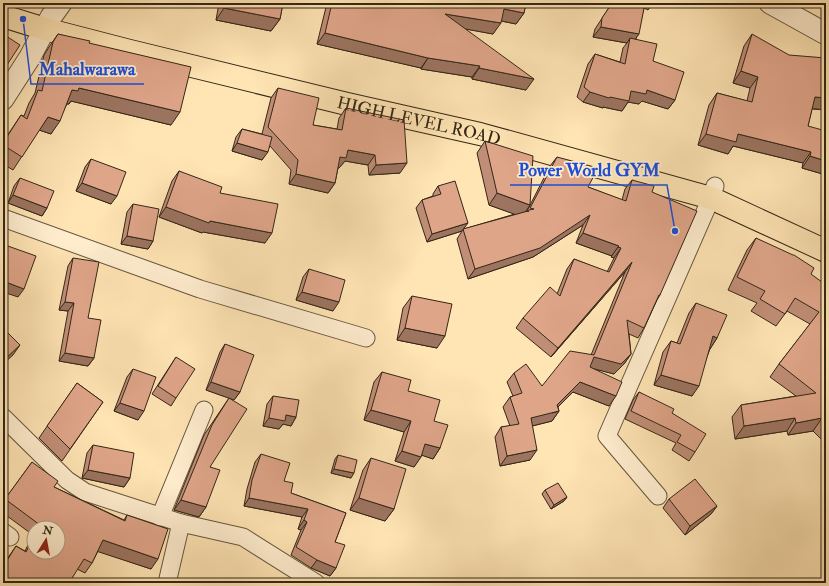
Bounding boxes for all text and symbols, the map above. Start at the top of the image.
callout: Mahalwarawa [31,54,144,84]
text: Mahalwarawa [38,58,136,81]
street label: HIGH LEVEL ROAD [335,92,503,150]
callout: Power World GYM [510,155,667,185]
text: Power World GYM [518,159,660,182]
north arrow [26,520,66,560]
text: N [41,523,55,538]

